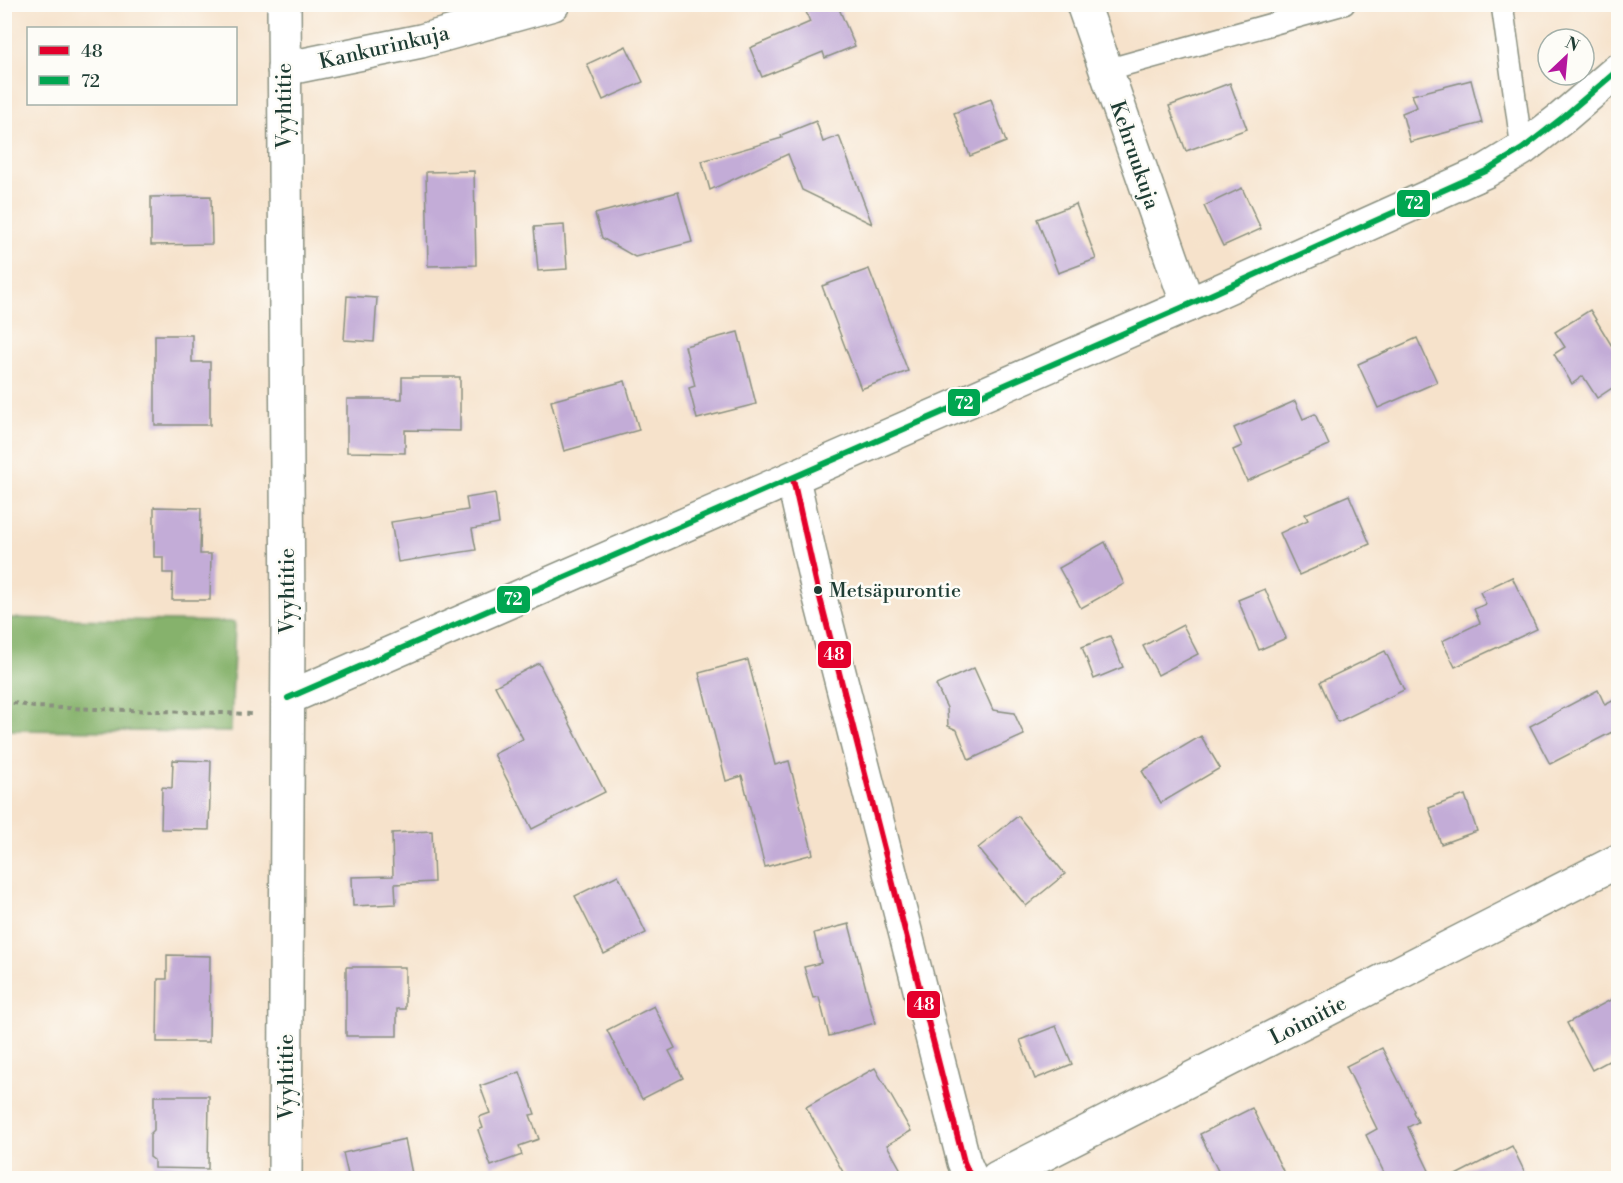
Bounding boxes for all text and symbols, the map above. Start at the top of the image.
street label: Kankurinkuja [317,20,452,76]
legend [27,27,237,105]
north arrow [1536,27,1596,87]
text: N [1562,33,1583,56]
text: 48 [81,40,103,63]
street label: Vyyhtitie [272,63,298,150]
text: 72 [81,70,100,93]
street label: Kehruukuja [1103,98,1165,213]
line badge: 72 [1396,189,1431,218]
text: 72 [1404,194,1424,214]
line badge: 72 [947,388,981,417]
text: 72 [954,394,974,414]
street label: Vyyhtitie [275,548,301,635]
place label: Metsäpurontie [829,579,961,604]
marker: Metsäpurontie [812,584,824,596]
line badge: 72 [496,585,531,614]
text: 72 [503,590,523,610]
line badge: 48 [817,640,852,669]
text: 48 [824,645,844,665]
line badge: 48 [906,990,941,1019]
street label: Loimitie [1266,991,1351,1051]
text: 48 [914,995,934,1015]
street label: Vyyhtitie [274,1034,300,1121]

